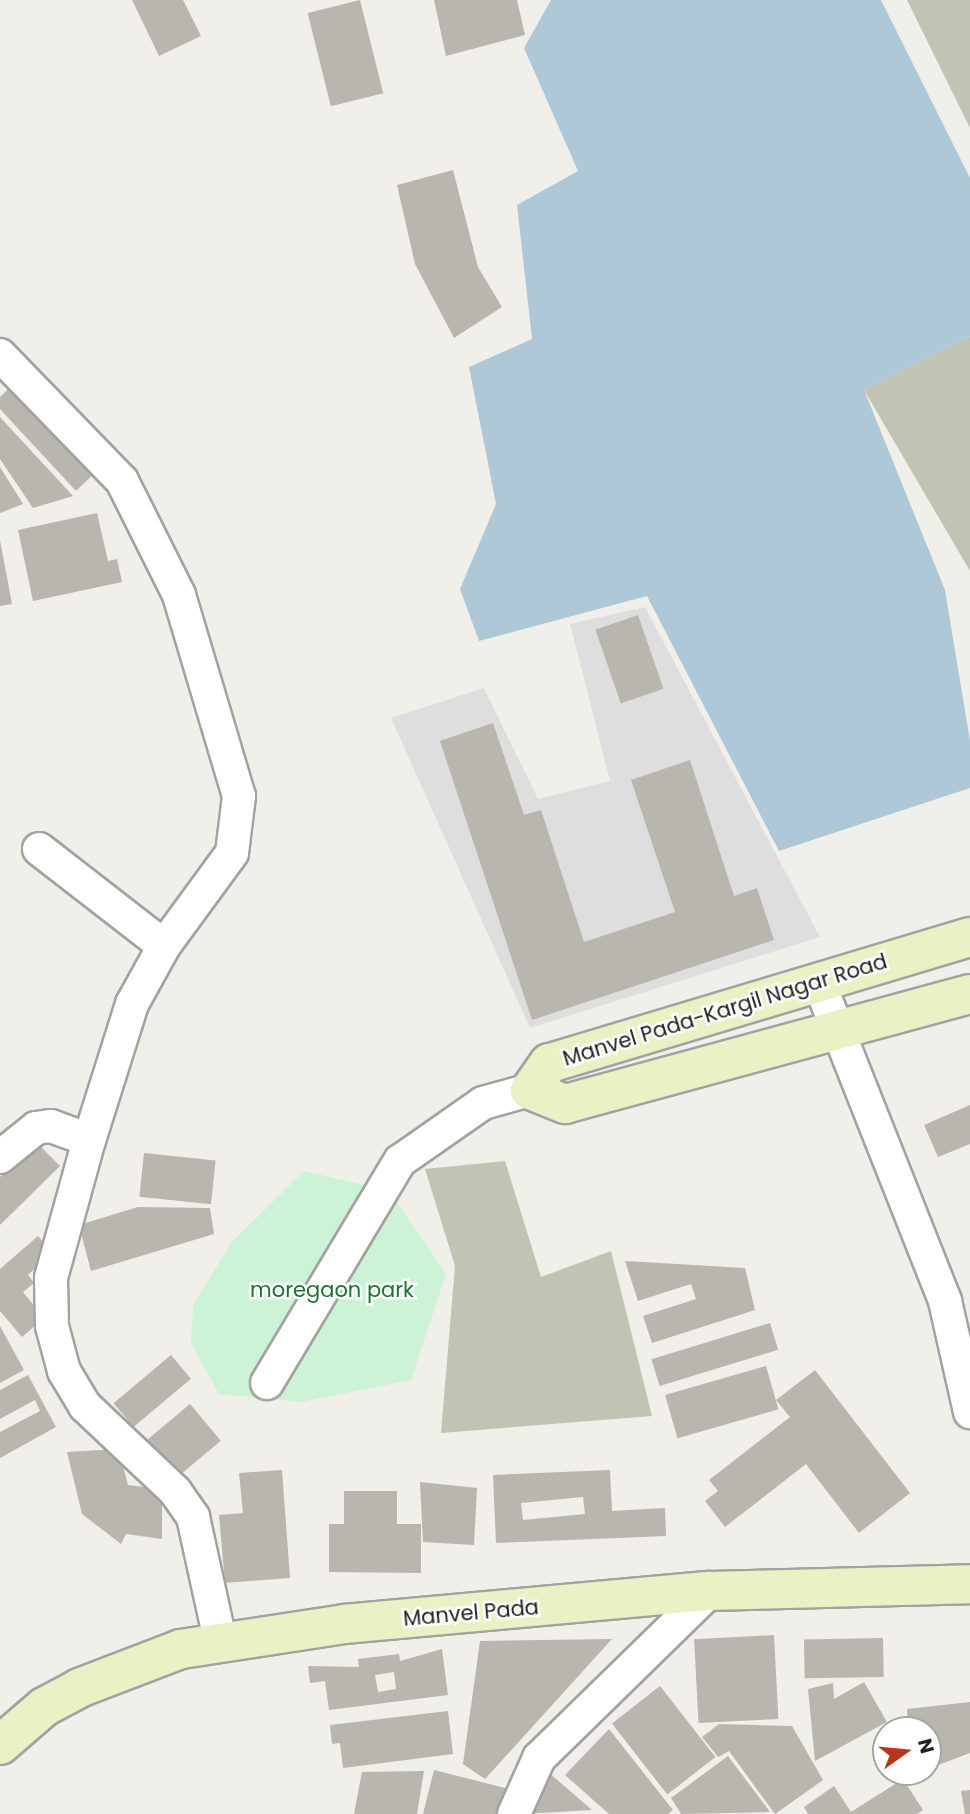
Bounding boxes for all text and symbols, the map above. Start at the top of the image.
street label: Manvel Pada-Kargil Nagar Road [560,949,890,1071]
park label: moregaon park [250,1277,414,1303]
street label: Manvel Pada [402,1595,540,1631]
north arrow [872,1716,942,1786]
text: N [911,1736,941,1756]

